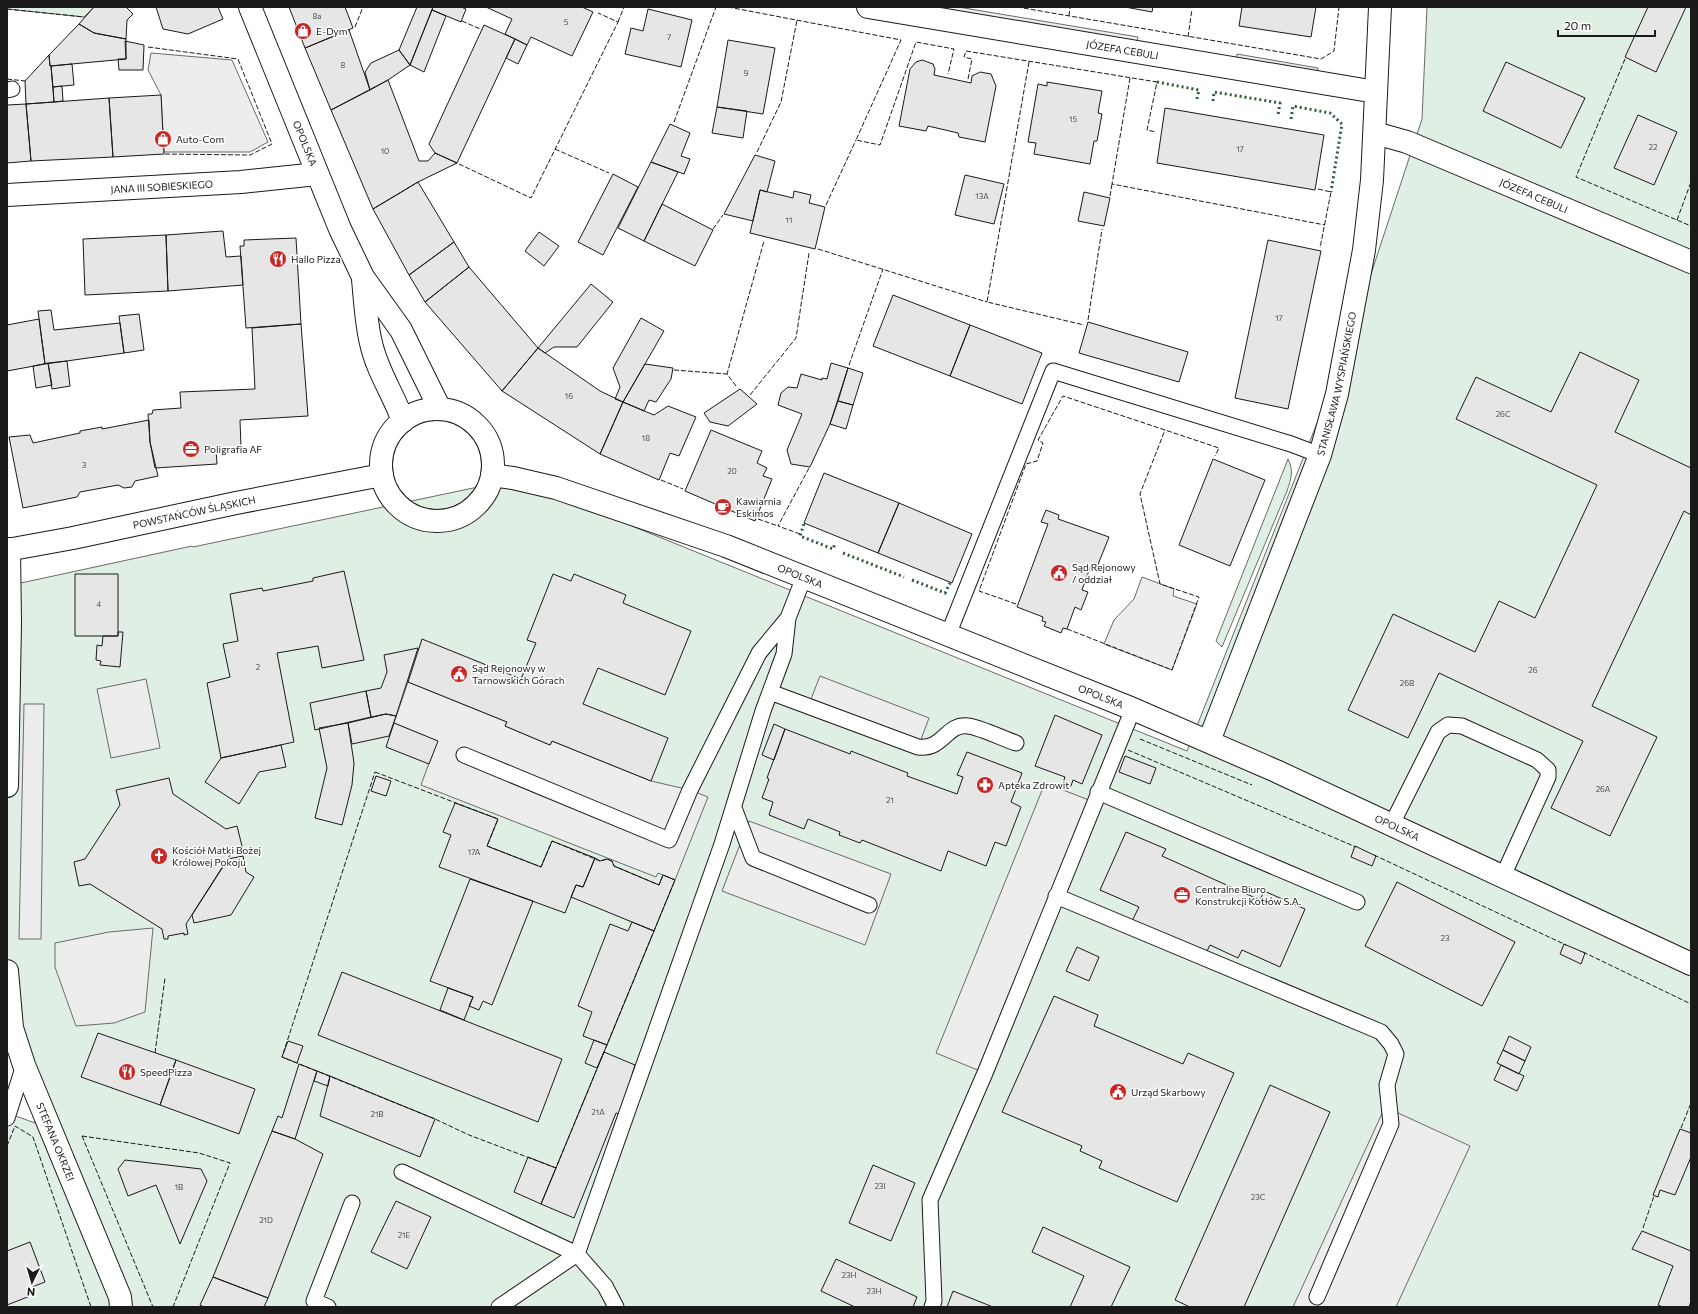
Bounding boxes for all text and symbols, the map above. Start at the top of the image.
house number: 8a [312,11,322,21]
scale bar [1558,12,1655,38]
house number: 5 [564,17,569,27]
text: 20 m [1564,18,1591,32]
shop icon: E-Dym [293,21,313,41]
place label: E-Dym [316,25,347,37]
house number: 7 [667,32,671,42]
street label: JÓZEFA CEBULI [1086,38,1159,62]
house number: 8 [341,60,346,70]
house number: 9 [744,68,749,78]
house number: 15 [1069,114,1077,124]
street label: OPOLSKA [291,119,320,168]
shop icon: Auto-Com [153,129,173,149]
place label: Auto-Com [176,133,224,145]
house number: 22 [1649,142,1658,152]
house number: 17 [1236,144,1244,154]
house number: 10 [381,146,389,156]
street label: JÓZEFA CEBULI [1498,176,1570,215]
street label: JANA III SOBIESKIEGO [110,178,213,195]
house number: 13A [975,191,989,201]
house number: 11 [786,215,792,225]
restaurant icon: Hallo Pizza [268,249,288,269]
place label: Hallo Pizza [291,253,341,265]
street label: STANISŁAWA WYSPIAŃSKIEGO [1314,311,1358,457]
house number: 17 [1275,313,1283,323]
house number: 16 [565,391,573,401]
house number: 26C [1496,409,1511,419]
house number: 18 [642,433,650,443]
office icon: Poligrafia AF [181,439,201,459]
place label: Poligrafia AF [204,443,262,455]
house number: 3 [82,460,87,470]
house number: 20 [727,466,737,476]
street label: POWSTAŃCÓW ŚLĄSKICH [132,493,257,531]
place label: Kawiarnia Eskimos [736,495,781,519]
cafe icon: Kawiarnia Eskimos [713,497,733,517]
street label: OPOLSKA [776,561,825,590]
place label: Sąd Rejonowy / oddział [1072,561,1136,585]
public building icon: Sąd Rejonowy / oddział [1049,563,1069,583]
house number: 4 [97,599,102,609]
house number: 2 [256,662,261,672]
place label: Sąd Rejonowy w Tarnowskich Górach [472,662,565,686]
public building icon: Sąd Rejonowy w Tarnowskich Górach [449,664,469,684]
house number: 26 [1528,665,1538,675]
house number: 26B [1400,678,1414,688]
street label: OPOLSKA [1077,682,1126,711]
pharmacy icon: Apteka Zdrowit [975,775,995,795]
place label: Apteka Zdrowit [998,779,1069,791]
house number: 26A [1596,784,1611,794]
house number: 21 [886,795,894,805]
street label: OPOLSKA [1373,812,1422,843]
place label: Kościół Matki Bożej Królowej Pokoju [172,844,261,868]
church icon: Kościół Matki Bożej Królowej Pokoju [149,846,169,866]
house number: 17A [468,847,481,857]
place label: Centralne Biuro Konstrukcji Kotłów S.A. [1195,883,1301,907]
office icon: Centralne Biuro Konstrukcji Kotłów S.A. [1172,885,1192,905]
house number: 23 [1441,933,1450,943]
restaurant icon: SpeedPizza [117,1062,137,1082]
place label: SpeedPizza [140,1066,192,1078]
public building icon: Urząd Skarbowy [1108,1082,1128,1102]
place label: Urząd Skarbowy [1131,1086,1206,1098]
street label: STEFANA OKRZEI [34,1101,77,1183]
house number: 21A [591,1107,605,1117]
house number: 21B [370,1109,384,1119]
house number: 23I [874,1181,886,1191]
house number: 1B [175,1182,183,1192]
house number: 23C [1251,1192,1266,1202]
house number: 21D [259,1215,273,1225]
house number: 21E [398,1230,411,1240]
north arrow [12,1262,52,1302]
house number: 23H [842,1270,857,1280]
text: N [26,1286,36,1299]
house number: 23H [867,1286,882,1296]

